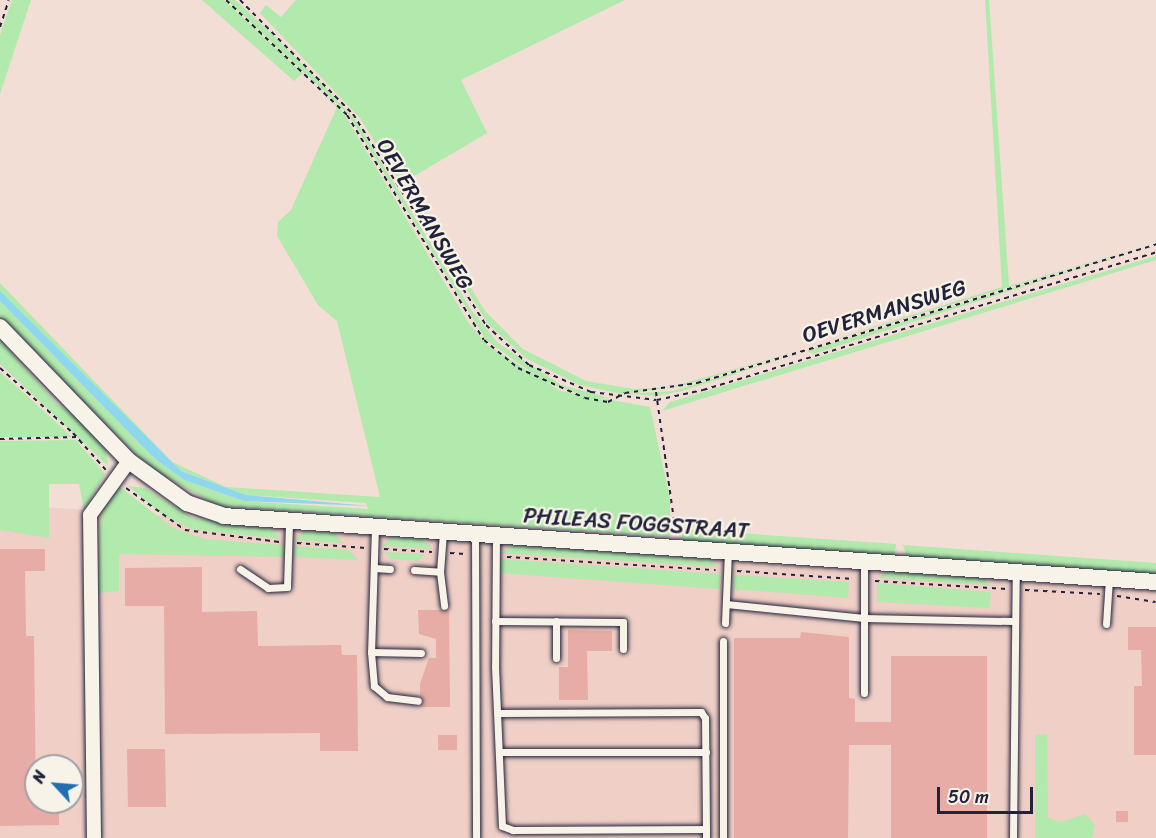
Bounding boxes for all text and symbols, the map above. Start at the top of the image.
street label: OEVERMANSWEG [371,134,479,294]
street label: OEVERMANSWEG [799,274,969,348]
street label: PHILEAS FOGGSTRAAT [522,502,750,544]
north arrow [24,754,84,814]
text: N [24,765,55,788]
scale bar [940,775,1036,813]
text: 50 m [948,781,989,813]

